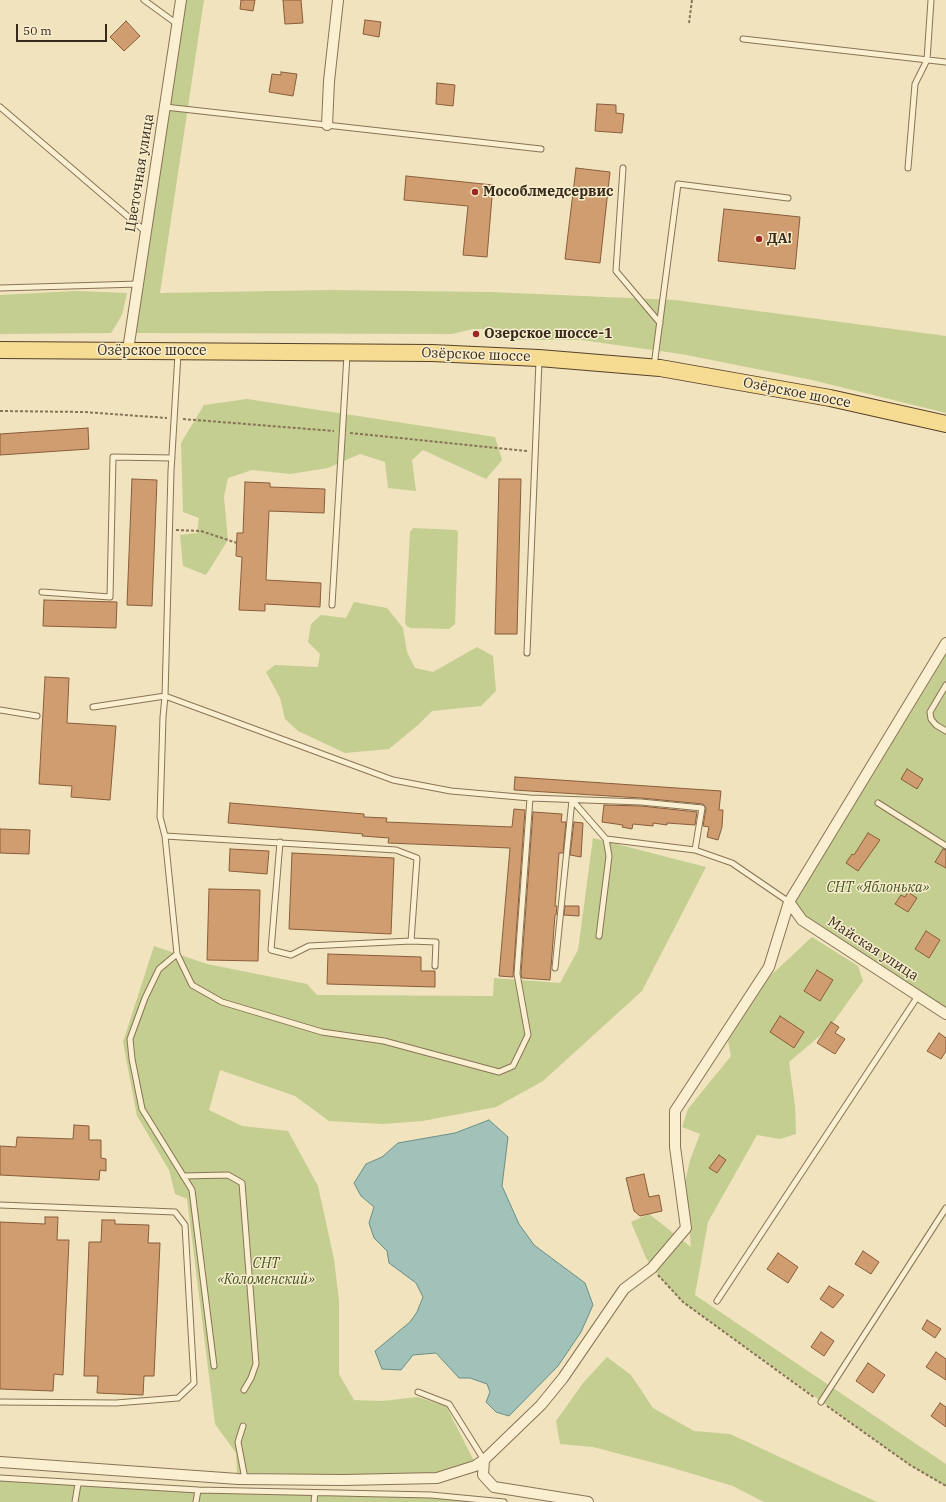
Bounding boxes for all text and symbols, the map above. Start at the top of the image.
scale bar [18,16,109,42]
text: 50 m [23,23,52,38]
street label: Цветочная улица [122,112,158,234]
place label: Мособлмедсервис [483,184,613,200]
marker: Мособлмедсервис [470,187,480,197]
place label: ДА! [767,231,792,247]
marker: ДА! [754,234,764,244]
place label: Озерское шоссе-1 [484,326,612,342]
marker: Озерское шоссе-1 [471,329,481,339]
street label: Озёрское шоссе [97,343,207,359]
street label: Озёрское шоссе [421,345,531,365]
street label: Озёрское шоссе [742,374,852,412]
park label: СНТ «Яблонька» [827,880,929,896]
street label: Майская улица [824,913,922,985]
park label: СНТ «Коломенский» [217,1256,315,1288]

